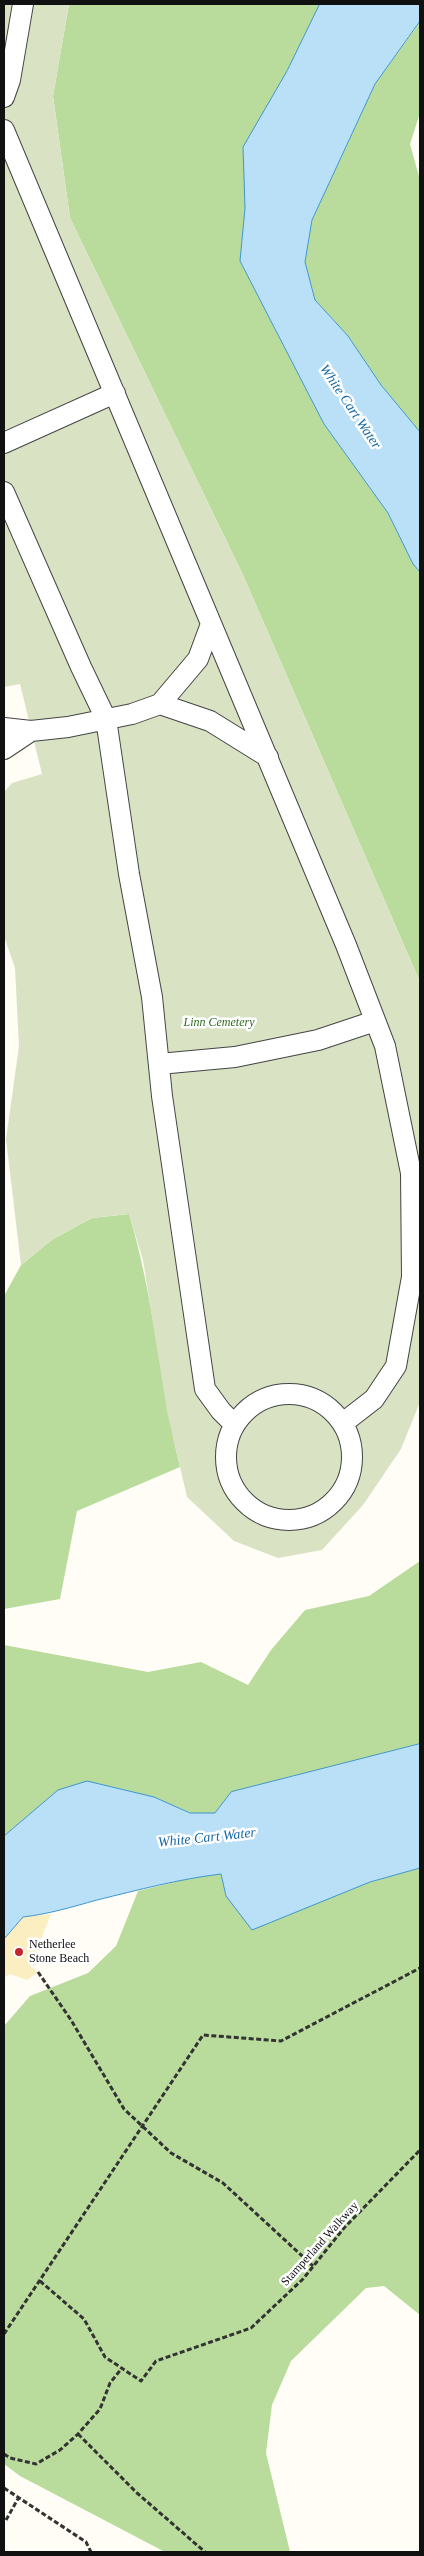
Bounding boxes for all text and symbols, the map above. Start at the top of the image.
water label: White Cart Water [316,362,384,452]
park label: Linn Cemetery [184,1016,254,1030]
water label: White Cart Water [157,1825,257,1851]
place label: Netherlee Stone Beach [29,1938,89,1966]
marker: Netherlee Stone Beach [13,1946,25,1958]
street label: Stamperland Walkway [278,2199,362,2289]

